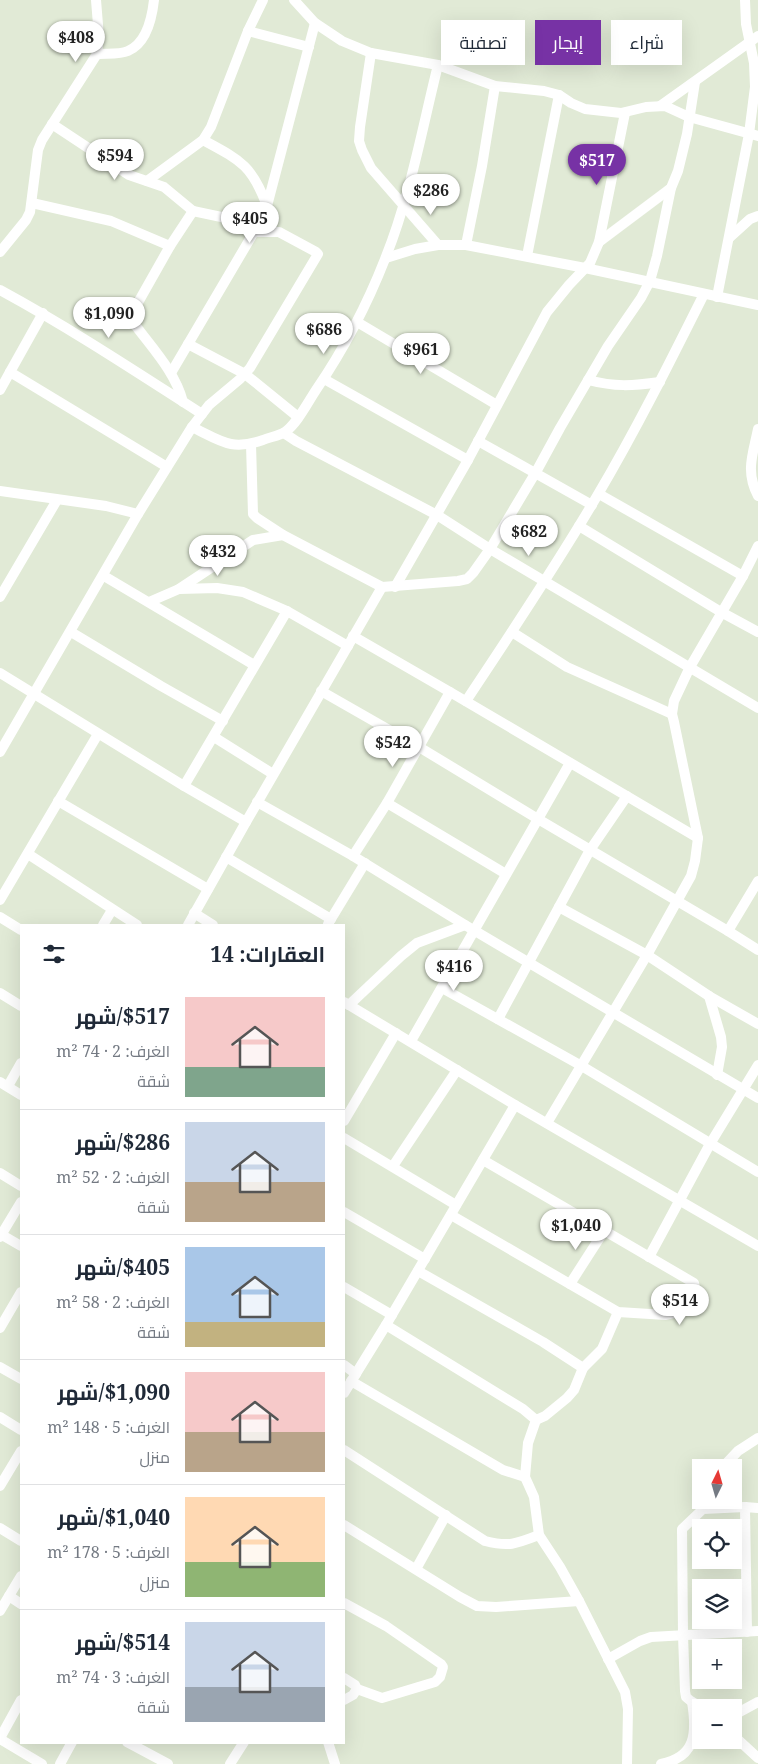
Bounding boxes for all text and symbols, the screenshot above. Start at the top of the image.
pin: $408 [46,20,106,63]
chip: تصفية [441,20,525,65]
chip: إيجار [535,20,601,65]
chip: شراء [611,20,682,65]
text: $408 [58,26,94,48]
pin: $594 [85,138,145,181]
text: $594 [97,144,133,166]
pin: $517 [567,144,627,186]
text: $517 [579,149,615,171]
pin: $286 [401,174,461,216]
text: $286 [413,179,449,201]
pin: $405 [220,202,280,244]
text: $405 [232,207,268,229]
pin: $1,090 [68,296,150,339]
text: $1,090 [84,302,134,324]
pin: $686 [294,312,354,355]
text: $686 [306,318,342,340]
pin: $961 [391,332,451,375]
text: $961 [403,338,439,360]
pin: $682 [499,514,559,557]
text: $682 [511,520,547,542]
pin: $432 [188,534,248,577]
text: $432 [200,540,236,562]
pin: $542 [363,726,423,768]
text: $542 [375,731,411,753]
icon: filters [40,940,68,968]
text: العقارات: 14 [210,940,325,968]
pin: $416 [424,950,484,992]
text: $416 [436,955,472,977]
text: $517/شهر [75,1002,170,1030]
icon: home [225,1017,285,1077]
text: الغرف: 2 · 74 m² [56,1040,170,1062]
text: شقة [137,1070,170,1092]
text: $286/شهر [75,1128,170,1156]
icon: home [225,1142,285,1202]
text: الغرف: 2 · 52 m² [56,1166,170,1188]
text: شقة [137,1196,170,1218]
pin: $1,040 [535,1208,617,1251]
text: $1,040 [551,1214,601,1236]
text: $405/شهر [75,1253,170,1281]
icon: home [225,1267,285,1327]
pin: $514 [650,1284,710,1326]
text: $514 [662,1289,698,1311]
text: الغرف: 2 · 58 m² [56,1291,170,1313]
text: شقة [137,1321,170,1343]
text: $1,090/شهر [57,1378,170,1406]
icon: home [225,1392,285,1452]
text: الغرف: 5 · 148 m² [47,1416,170,1438]
text: منزل [140,1446,170,1468]
north arrow [692,1459,742,1509]
map controls [692,1459,742,1749]
text: $1,040/شهر [57,1503,170,1531]
icon: home [225,1517,285,1577]
button: locate [692,1519,742,1569]
text: الغرف: 5 · 178 m² [47,1541,170,1563]
text: منزل [140,1571,170,1593]
button: layers [692,1579,742,1629]
text: $514/شهر [75,1628,170,1656]
button: + [692,1639,742,1689]
icon: home [225,1642,285,1702]
text: الغرف: 3 · 74 m² [56,1666,170,1688]
text: شقة [137,1696,170,1718]
button: − [692,1699,742,1749]

